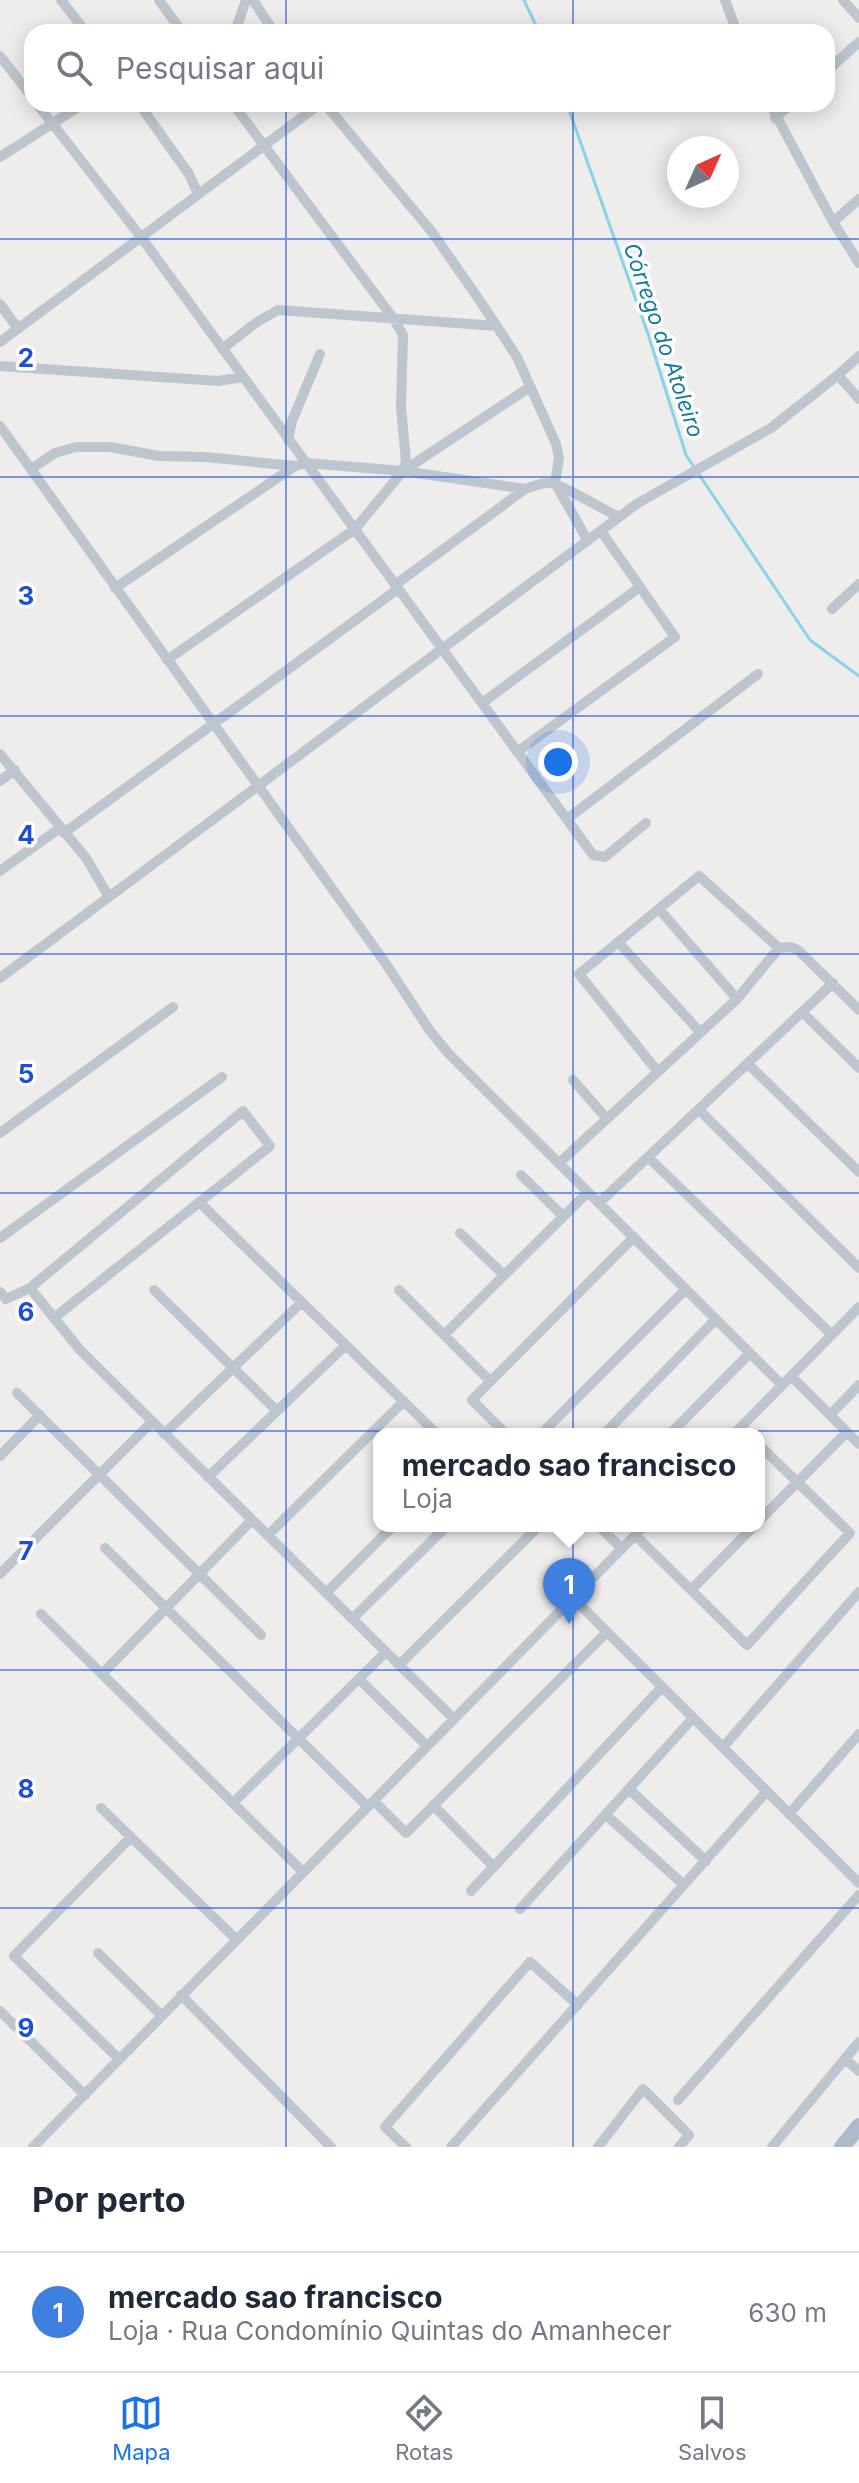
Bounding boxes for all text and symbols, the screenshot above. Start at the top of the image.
search box [24,24,835,112]
icon: search [52,46,96,90]
text: Pesquisar aqui [116,50,324,86]
north arrow [667,136,739,208]
water label: Córrego do Atoleiro [619,239,709,441]
text: 2 [18,342,34,373]
text: 3 [18,580,34,611]
your location [538,742,578,782]
text: 4 [17,819,35,850]
text: 5 [18,1058,34,1089]
text: 6 [18,1296,34,1327]
popup [373,1428,765,1532]
text: mercado sao francisco [402,1447,736,1483]
text: Loja [402,1483,453,1514]
text: 7 [18,1535,34,1566]
pin: 1 [543,1558,595,1624]
text: 8 [18,1773,34,1804]
text: 9 [18,2012,34,2043]
text: Por perto [32,2179,186,2220]
text: mercado sao francisco [108,2279,443,2315]
text: 1 [52,2297,64,2328]
text: 630 m [748,2297,827,2328]
text: Loja · Rua Condomínio Quintas do Amanhecer [108,2315,671,2346]
tab: Mapa [112,2391,171,2465]
tab: Rotas [395,2391,453,2465]
tab: Salvos [678,2391,747,2465]

